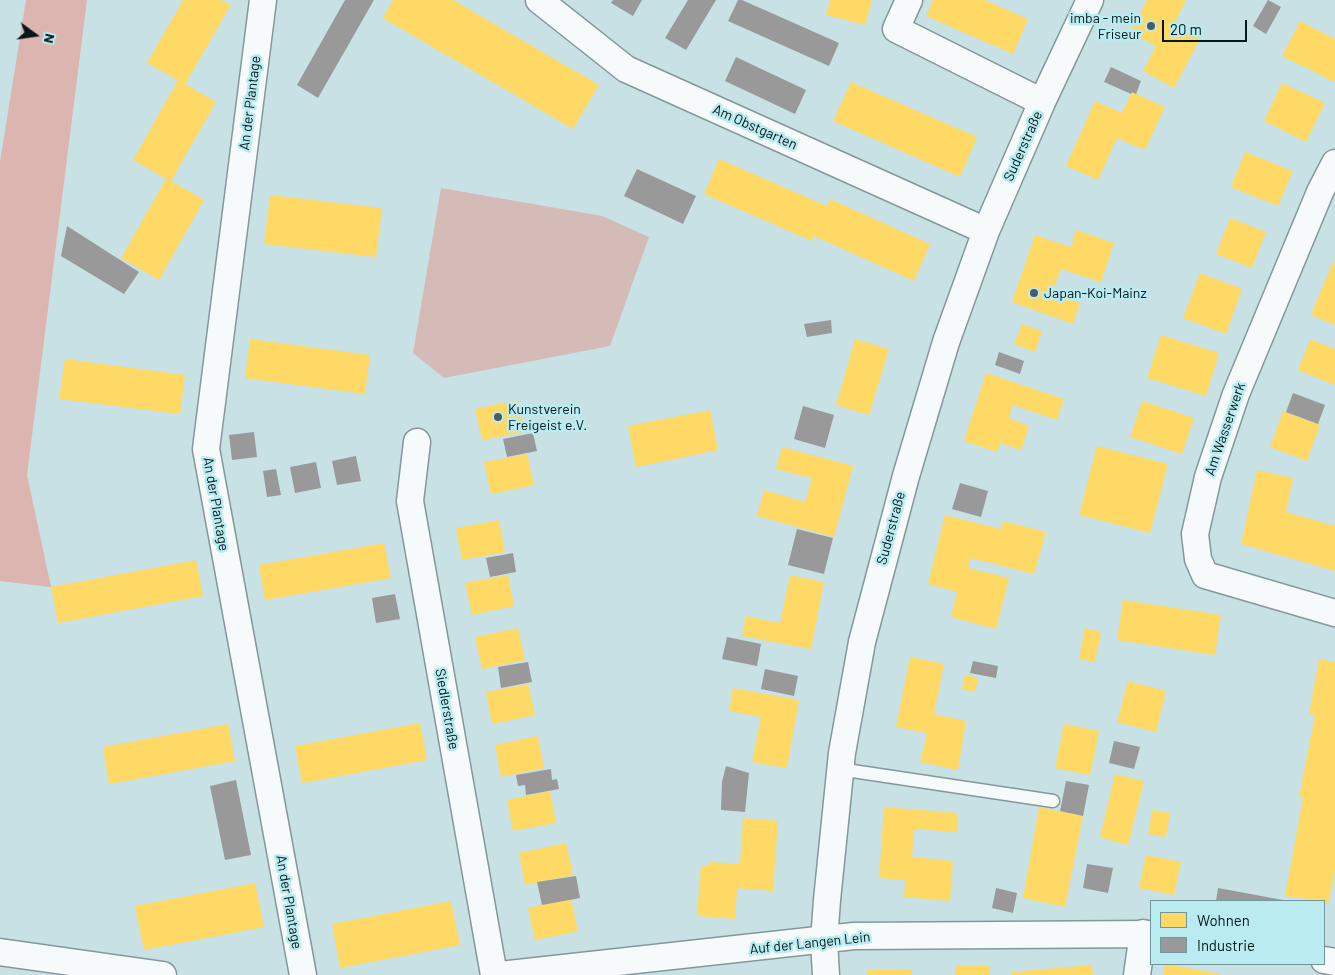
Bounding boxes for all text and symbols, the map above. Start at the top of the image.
north arrow [10,10,60,60]
place label: imba - mein Friseur [1070,10,1141,42]
scale bar [1165,10,1250,42]
marker: imba - mein Friseur [1145,20,1157,32]
text: 20 m [1170,20,1202,38]
text: N [41,32,59,45]
street label: An der Plantage [236,55,264,151]
street label: Am Obstgarten [710,101,800,153]
street label: Suderstraße [1000,108,1046,184]
place label: Japan-Koi-Mainz [1044,285,1147,301]
marker: Japan-Koi-Mainz [1028,287,1040,299]
street label: Am Wasserwerk [1201,380,1249,478]
place label: Kunstverein Freigeist e.V. [508,401,587,434]
marker: Kunstverein Freigeist e.V. [492,411,504,423]
street label: An der Plantage [199,456,233,552]
street label: Suderstraße [873,490,909,566]
street label: Siedlerstraße [432,667,462,751]
street label: An der Plantage [272,854,306,950]
legend [1150,900,1325,965]
text: Wohnen [1197,911,1250,929]
street label: Auf der Langen Lein [749,928,871,958]
text: Industrie [1197,936,1255,954]

